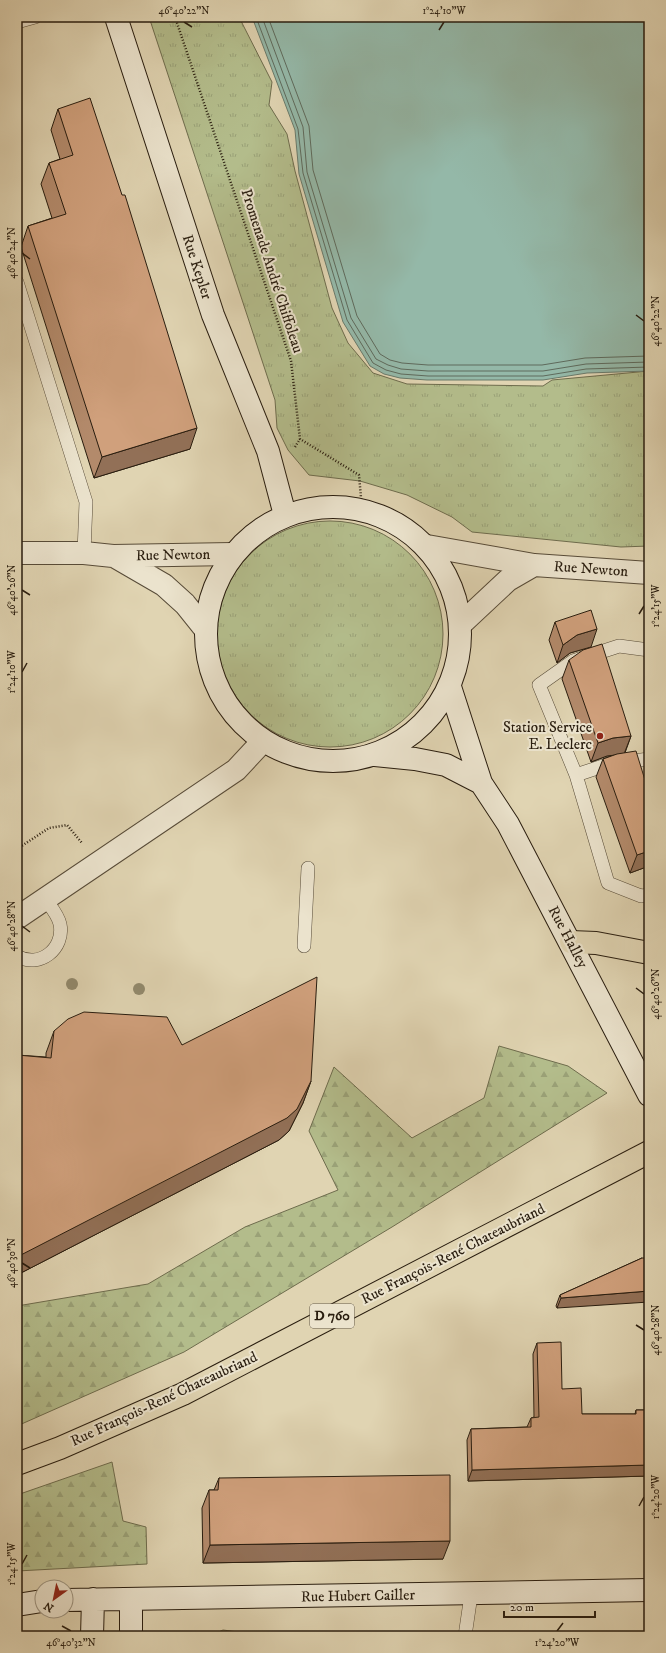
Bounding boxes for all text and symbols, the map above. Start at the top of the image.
text: 46°40'22"N [159,5,209,17]
text: 1°24'10"W [422,5,466,17]
street label: Promenade André Chiffoleau [236,186,308,356]
text: 46°40'24"N [6,227,18,279]
street label: Rue Kepler [178,232,217,302]
text: 46°40'22"N [650,296,662,346]
street label: Rue Newton [136,545,211,565]
street label: Rue Newton [553,557,629,581]
text: 46°40'26"N [6,564,18,616]
text: 1°24'15"W [650,584,662,627]
text: 1°24'10"W [6,650,18,694]
place label: Station Service E. Leclerc [503,718,593,754]
marker: Station Service E. Leclerc [595,731,605,741]
text: 46°40'28"N [6,901,18,951]
street label: Rue Halley [544,903,593,972]
text: 46°40'26"N [650,968,662,1020]
street label: Rue François-René Chateaubriand [358,1199,549,1309]
text: 46°40'30"N [6,1238,18,1288]
road number: D 760 [310,1304,354,1328]
text: 46°40'28"N [650,1305,662,1355]
street label: Rue François-René Chateaubriand [68,1347,261,1451]
text: 1°24'20"W [650,1474,662,1519]
text: 1°24'15"W [6,1542,18,1585]
north arrow [34,1579,74,1619]
street label: Rue Hubert Cailler [301,1585,416,1606]
scale bar [504,1593,595,1619]
text: N [41,1598,57,1615]
text: 20 m [510,1600,534,1615]
text: 46°40'32"N [46,1637,96,1649]
text: 1°24'20"W [535,1637,580,1649]

